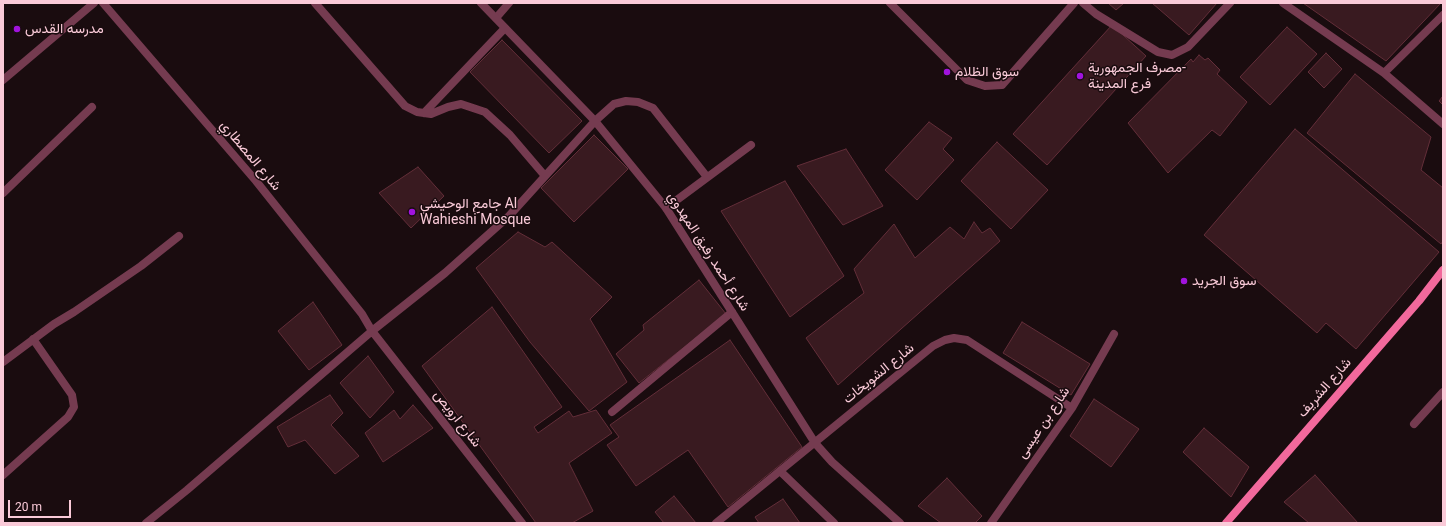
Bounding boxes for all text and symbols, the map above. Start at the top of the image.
place label: مدرسه القدس [25,21,104,37]
marker: مدرسه القدس [12,24,22,34]
place label: مصرف الجمهورية- فرع المدينة [1088,60,1186,92]
place label: سوق الظلام [955,64,1019,80]
marker: سوق الظلام [942,67,952,77]
marker: مصرف الجمهورية- فرع المدينة [1075,71,1085,81]
street label: شارع المصطاري [216,117,284,195]
street label: شارع أحمد رفيق المهدوي [663,189,753,315]
place label: جامع الوحيشي Al Wahieshi Mosque [420,196,531,228]
marker: جامع الوحيشي Al Wahieshi Mosque [407,207,417,217]
place label: سوق الجريد [1192,273,1256,289]
marker: سوق الجريد [1179,276,1189,286]
street label: شارع الشويخات [840,340,918,408]
street label: شارع الشريف [1295,355,1355,421]
street label: شارع بن عيسى [1014,384,1074,462]
street label: شارع ارويص [429,387,485,451]
scale bar [10,492,73,518]
text: 20 m [15,500,42,514]

